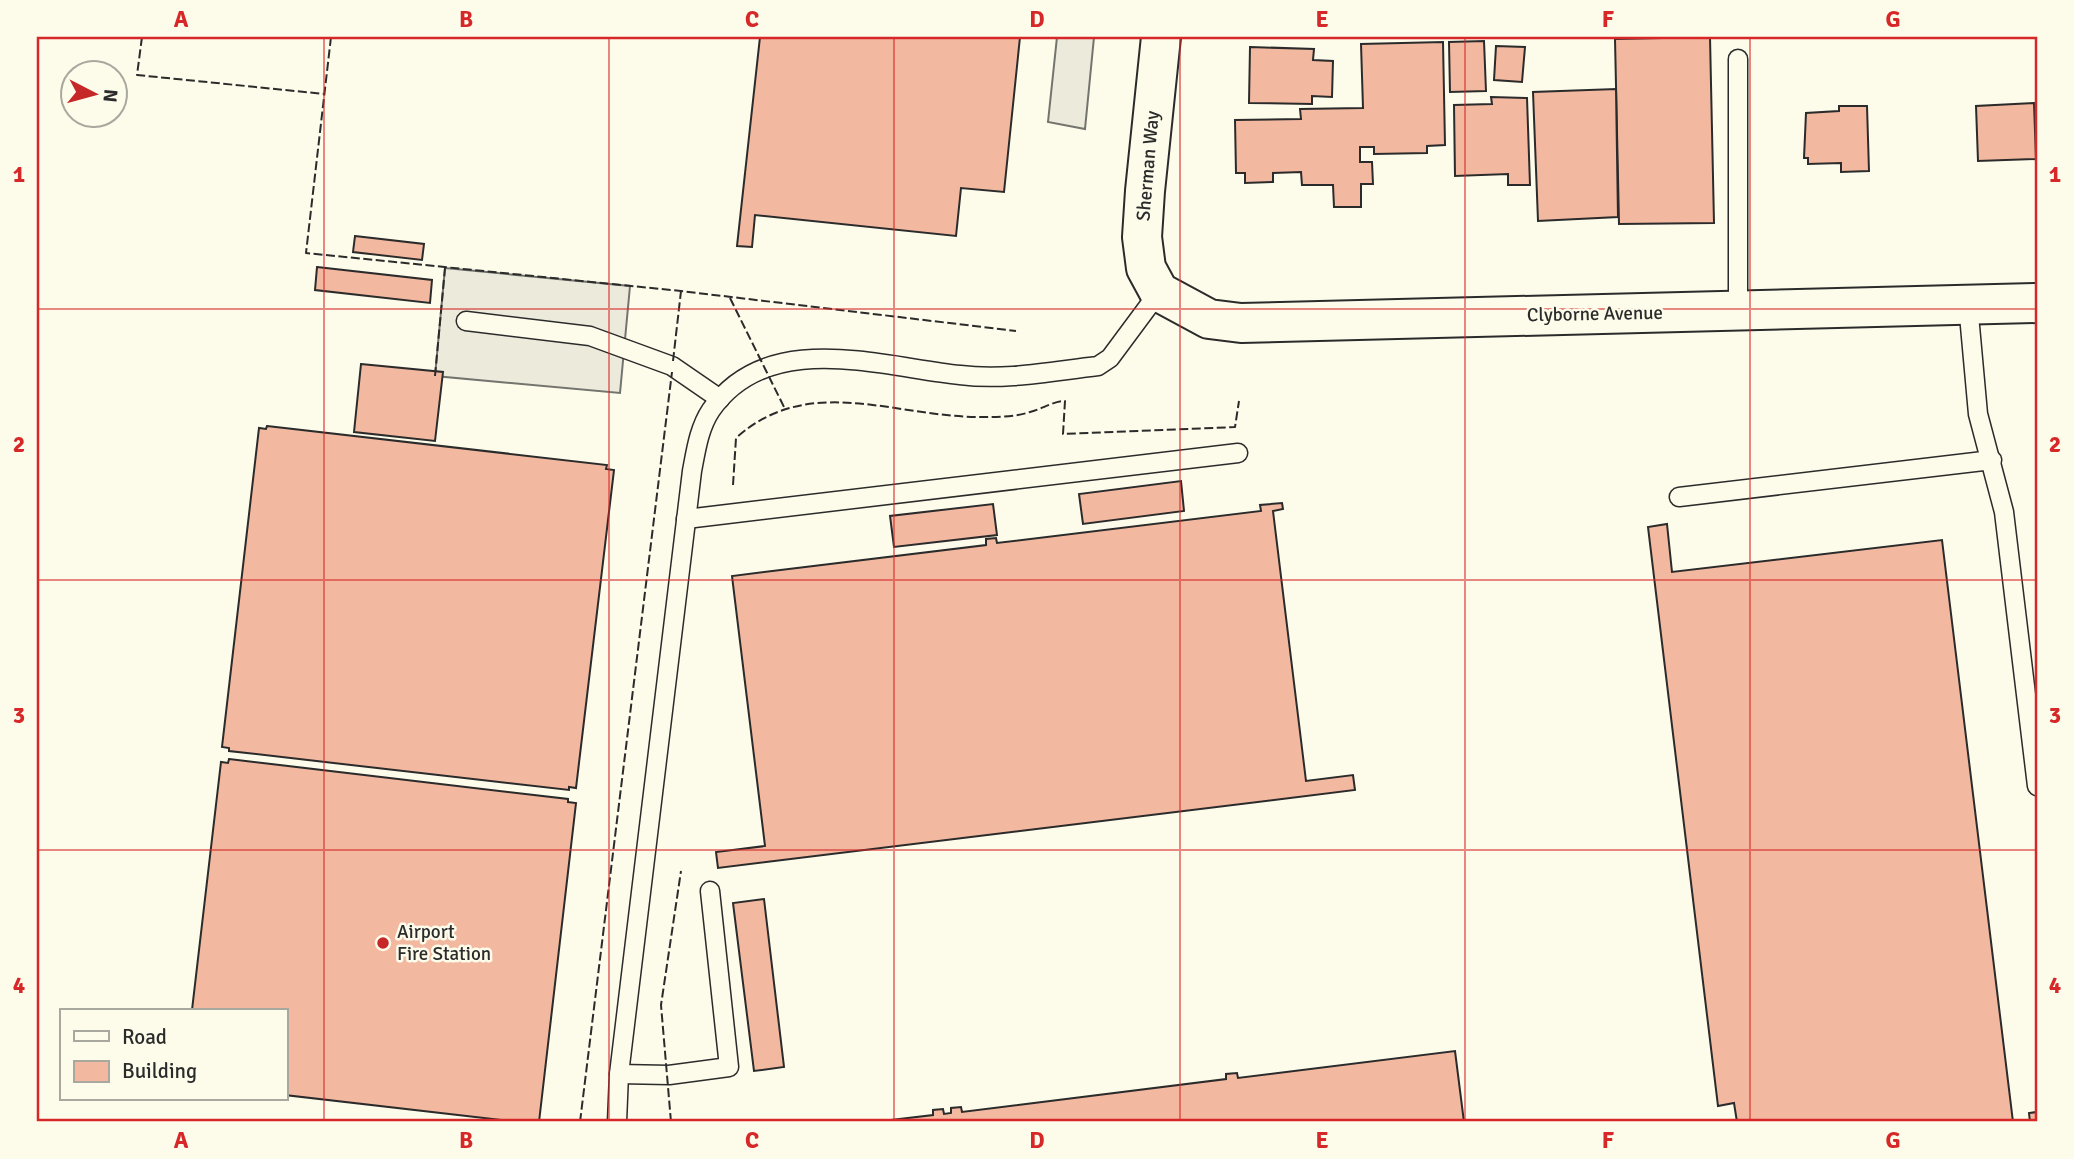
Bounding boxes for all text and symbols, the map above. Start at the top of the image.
text: A [174,5,189,34]
text: B [459,5,473,34]
text: C [745,5,759,34]
text: D [1029,5,1045,34]
text: E [1315,5,1329,34]
text: F [1602,5,1614,34]
text: G [1885,5,1901,34]
north arrow [60,60,130,130]
text: N [97,88,123,103]
street label: Sherman Way [1131,110,1165,222]
text: 1 [13,160,25,189]
text: 1 [2049,160,2061,189]
street label: Clyborne Avenue [1527,301,1663,327]
text: 2 [13,430,25,459]
text: 2 [2049,430,2061,459]
text: 3 [13,701,25,730]
text: 3 [2049,701,2061,730]
place label: Airport Fire Station [397,920,491,966]
marker: Airport Fire Station [375,935,391,951]
text: 4 [13,971,25,1000]
text: 4 [2049,971,2061,1000]
legend [60,1009,287,1100]
text: Road [122,1024,167,1050]
text: Building [122,1058,197,1084]
text: A [174,1126,189,1155]
text: B [459,1126,473,1155]
text: C [745,1126,759,1155]
text: D [1029,1126,1045,1155]
text: E [1315,1126,1329,1155]
text: F [1602,1126,1614,1155]
text: G [1885,1126,1901,1155]

